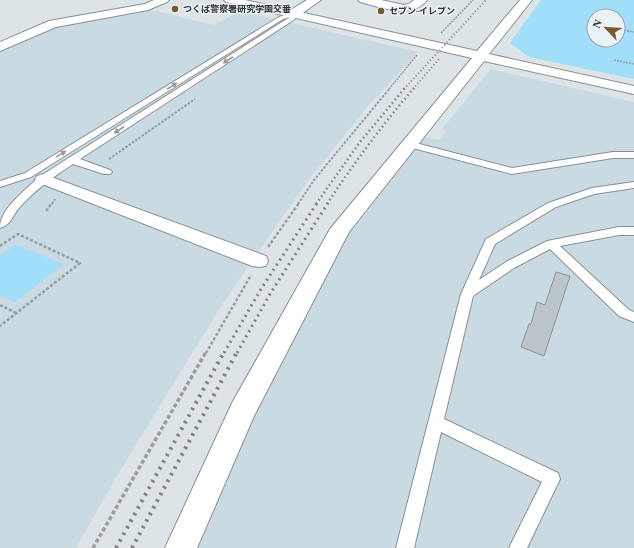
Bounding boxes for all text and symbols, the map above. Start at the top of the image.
marker: つくば警察署研究学園交番 [170,4,180,14]
place label: つくば警察署研究学園交番 [183,4,291,14]
marker: セブン-イレブン [376,6,386,16]
place label: セブン-イレブン [389,6,455,16]
north arrow [586,8,626,48]
text: N [590,18,604,30]
one-way arrow [222,56,234,63]
one-way arrow [167,82,177,90]
one-way arrow [114,126,124,134]
one-way arrow [55,151,67,158]

